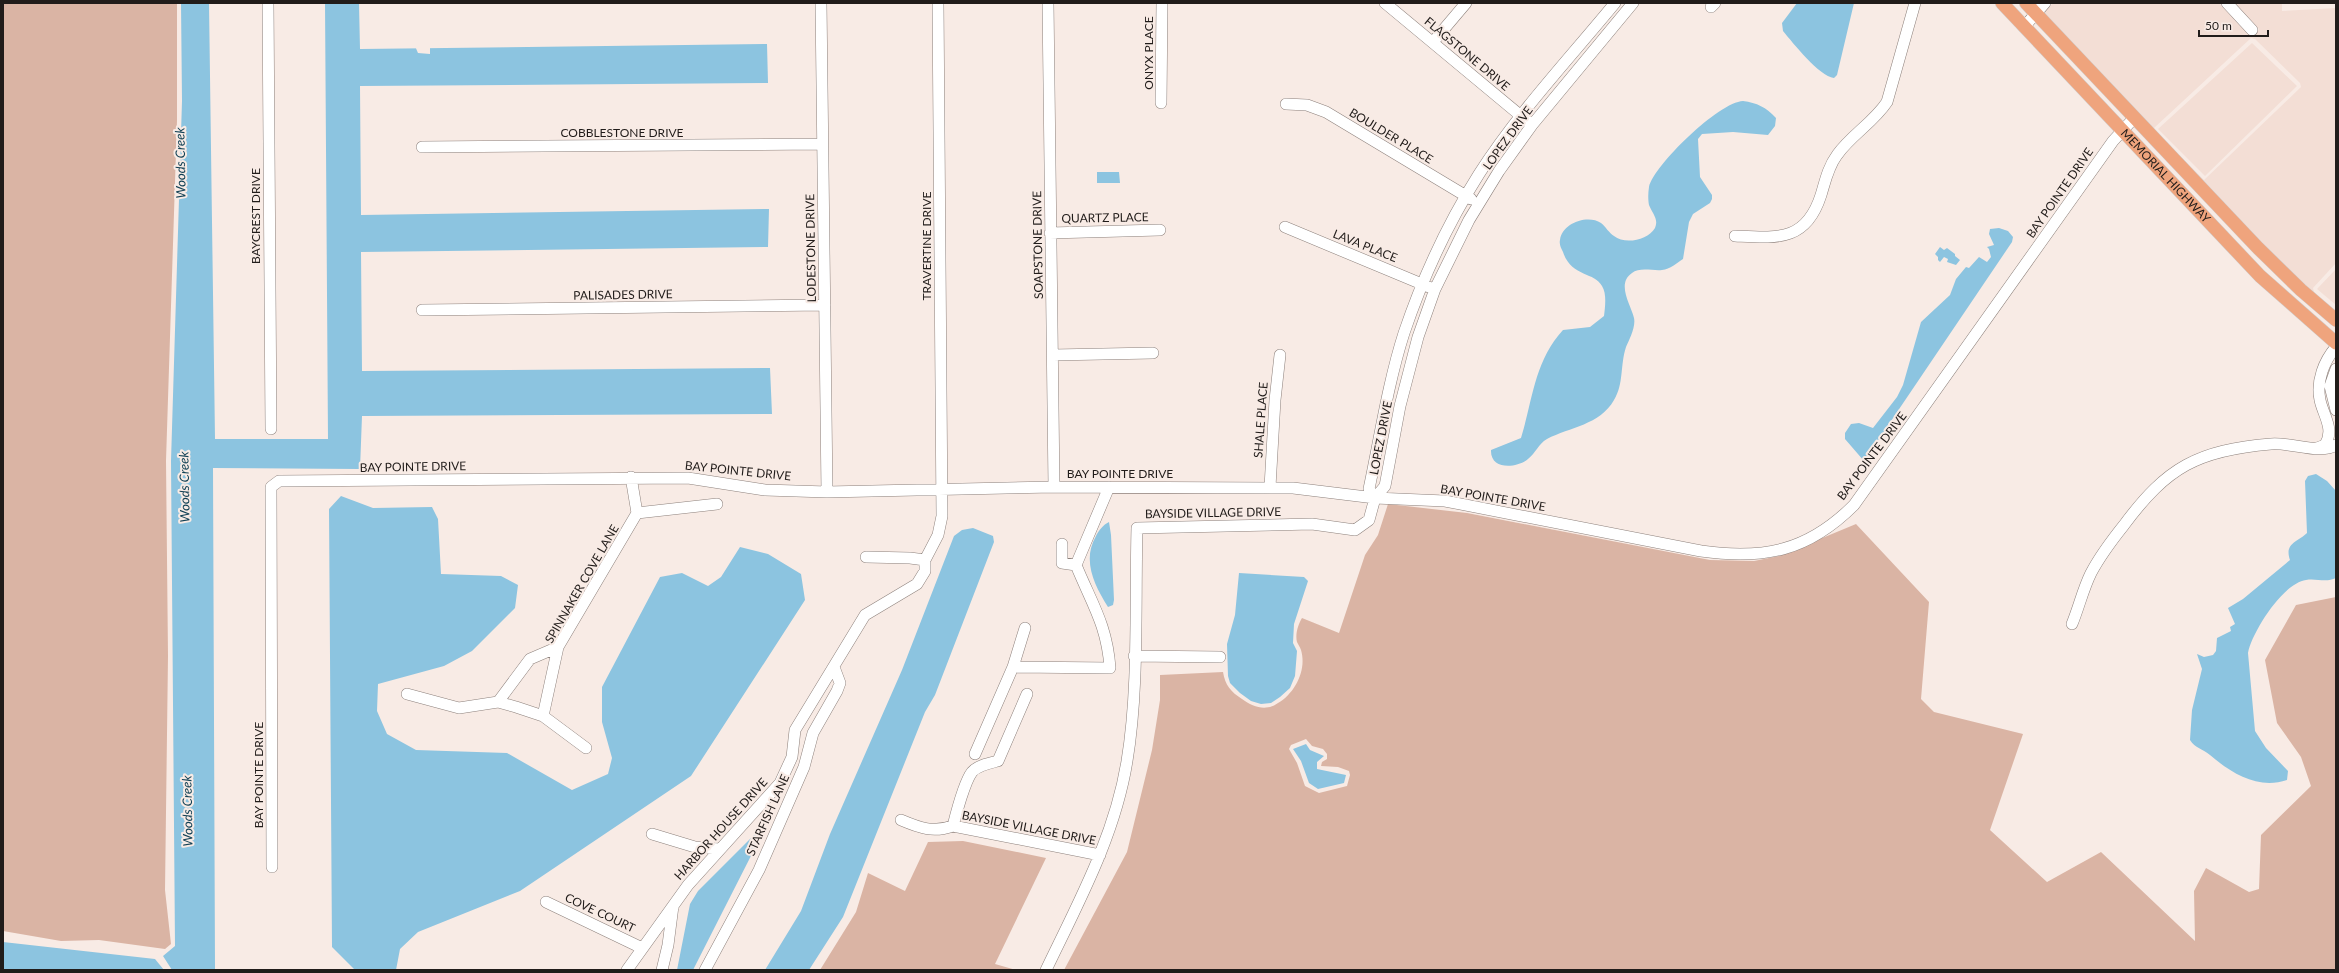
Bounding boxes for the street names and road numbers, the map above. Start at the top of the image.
street label: FLAGSTONE DRIVE [1422,14,1513,94]
street label: ONYX PLACE [1141,16,1156,90]
street label: LOPEZ DRIVE [1480,103,1536,172]
street label: BOULDER PLACE [1347,105,1436,167]
street label: COBBLESTONE DRIVE [560,125,684,140]
street label: MEMORIAL HIGHWAY [2118,125,2214,226]
street label: BAY POINTE DRIVE [2023,145,2096,241]
street label: BAYCREST DRIVE [248,168,263,264]
street label: TRAVERTINE DRIVE [919,191,934,301]
street label: SOAPSTONE DRIVE [1029,191,1046,299]
street label: LODESTONE DRIVE [802,194,819,302]
street label: QUARTZ PLACE [1061,209,1149,226]
street label: LAVA PLACE [1331,226,1400,265]
street label: PALISADES DRIVE [573,286,673,303]
street label: SHALE PLACE [1250,381,1271,458]
street label: LOPEZ DRIVE [1366,400,1395,476]
street label: BAY POINTE DRIVE [1834,409,1910,503]
street label: BAY POINTE DRIVE [684,457,792,484]
street label: BAY POINTE DRIVE [360,458,466,475]
street label: BAY POINTE DRIVE [1067,466,1173,481]
street label: BAY POINTE DRIVE [1439,481,1547,514]
street label: BAYSIDE VILLAGE DRIVE [1145,504,1281,521]
street label: SPINNAKER COVE LANE [541,522,622,646]
street label: BAY POINTE DRIVE [251,722,266,828]
street label: STARFISH LANE [743,772,792,858]
street label: HARBOR HOUSE DRIVE [671,775,770,883]
street label: BAYSIDE VILLAGE DRIVE [961,807,1097,848]
street label: COVE COURT [563,890,638,935]

